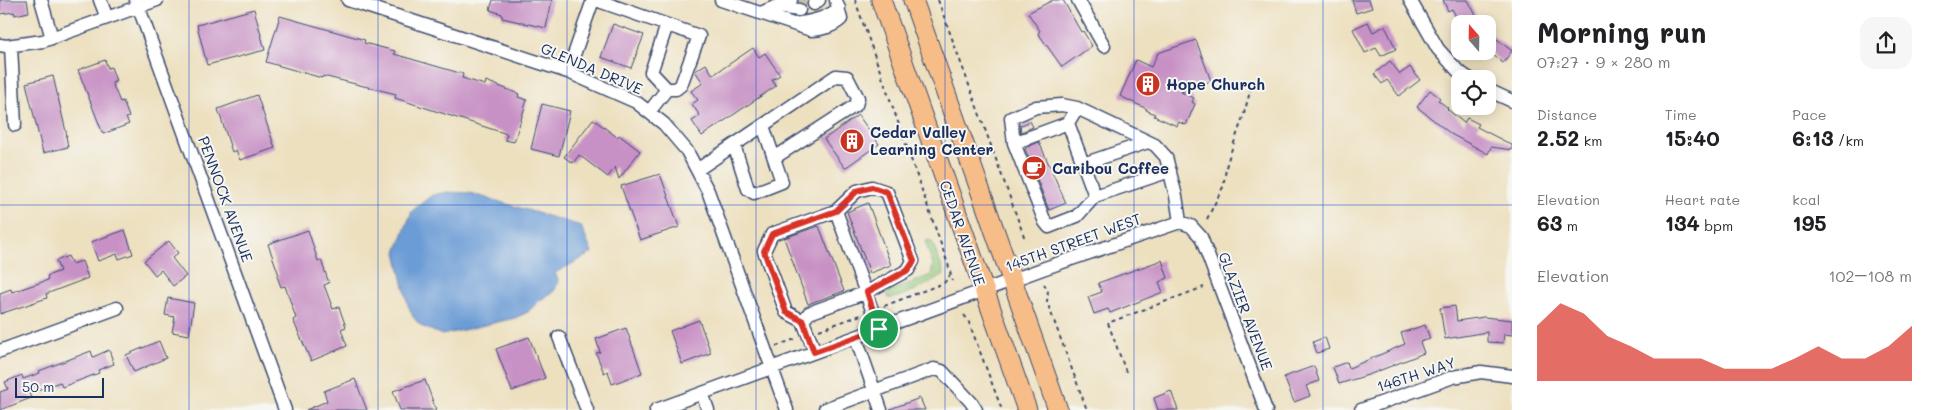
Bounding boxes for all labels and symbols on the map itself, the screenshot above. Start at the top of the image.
north arrow [1451,15,1496,60]
street label: GLENDA DRIVE [538,38,646,99]
building icon: Hope Church [1135,71,1161,97]
place label: Hope Church [1166,74,1265,94]
place label: Cedar Valley Learning Center [870,122,994,159]
building icon: Cedar Valley Learning Center [839,128,865,154]
street label: PENNOCK AVENUE [194,133,258,265]
cafe icon: Caribou Coffee [1021,155,1047,181]
place label: Caribou Coffee [1052,158,1169,178]
street label: CEDAR AVENUE [936,178,991,289]
street label: 145TH STREET WEST [1002,208,1144,276]
street label: GLAZIER AVENUE [1214,249,1278,373]
pin [858,308,900,350]
street label: 146TH WAY [1374,352,1458,396]
scale bar [15,375,104,398]

